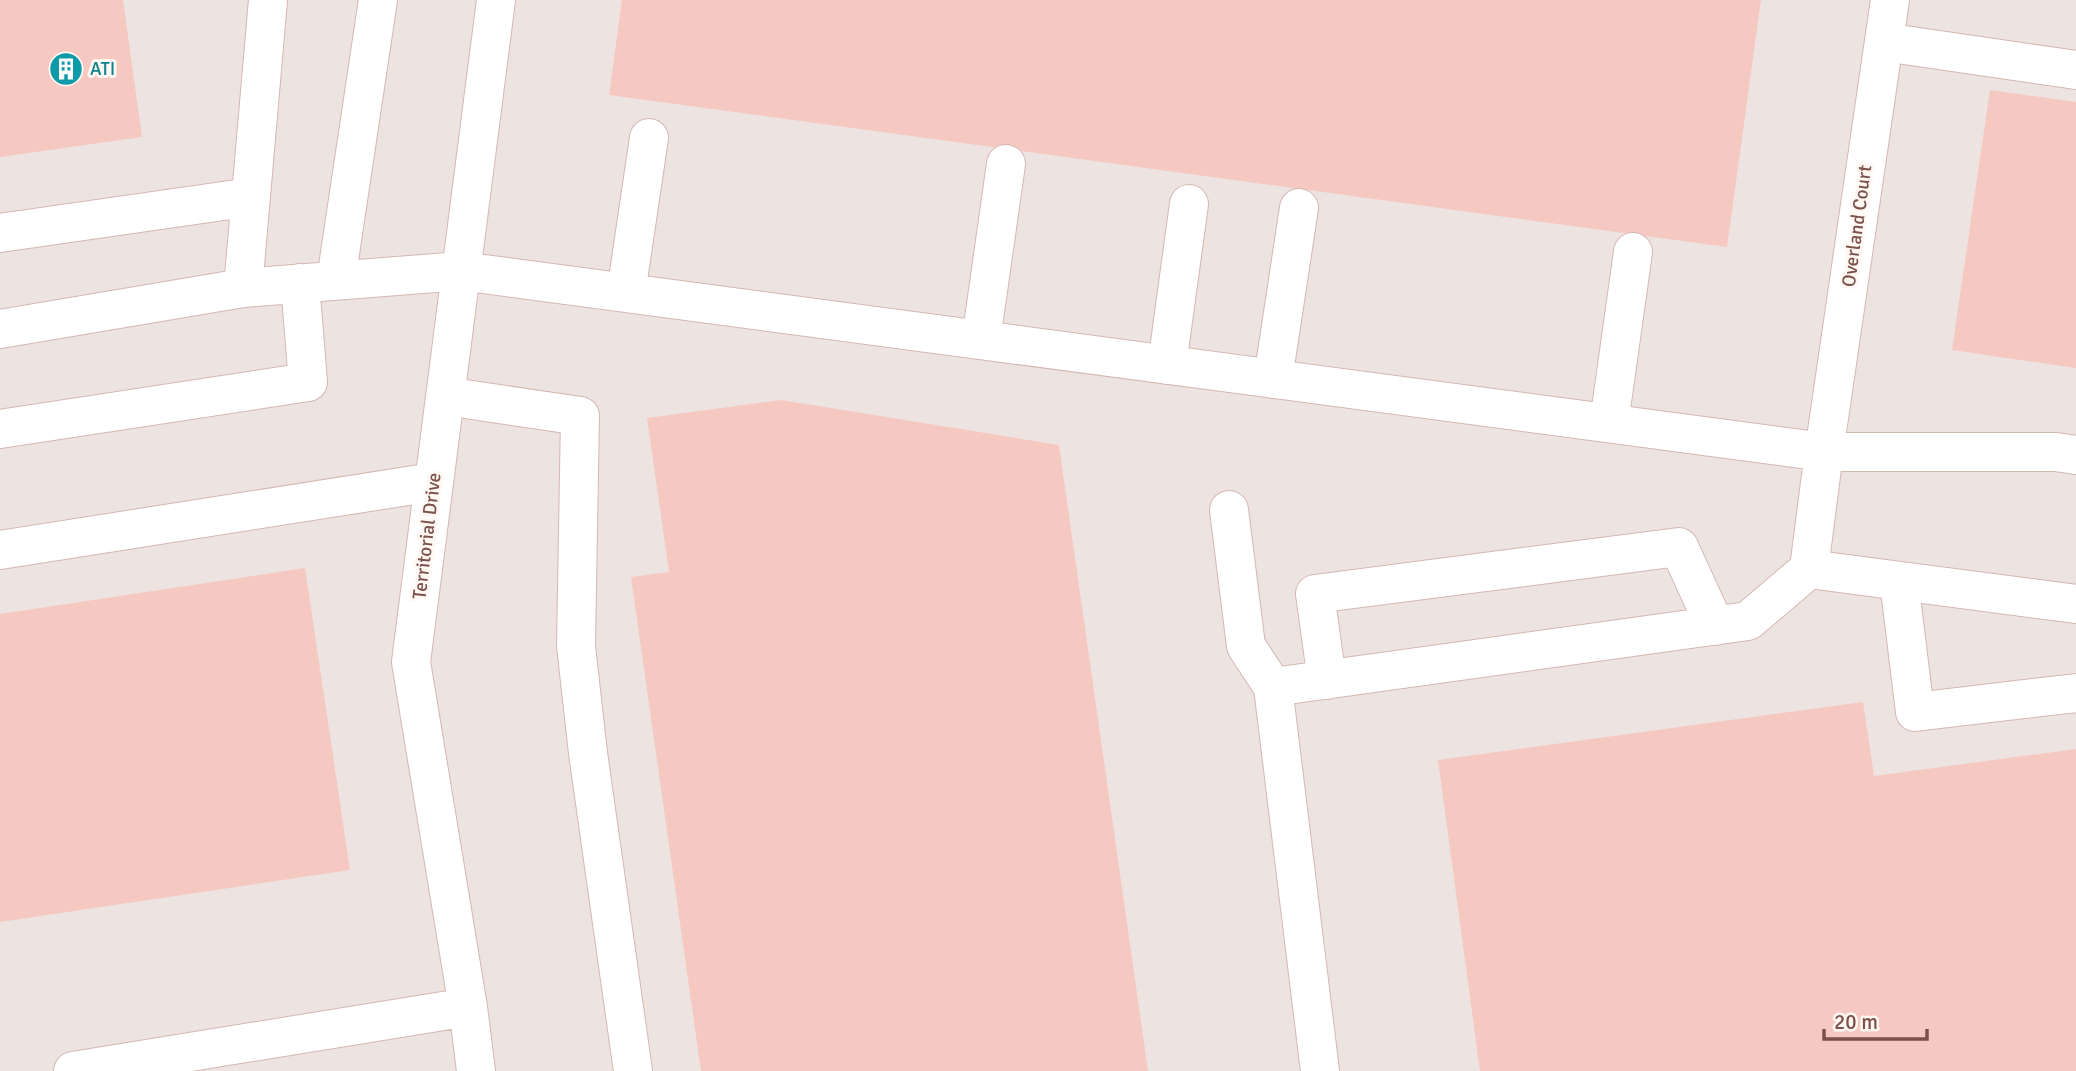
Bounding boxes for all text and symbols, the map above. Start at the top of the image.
building icon: ATI [47,50,85,88]
place label: ATI [90,57,115,81]
street label: Overland Court [1837,163,1877,289]
street label: Territorial Drive [407,471,447,601]
scale bar [1824,998,1927,1042]
text: 20 m [1834,1009,1878,1035]

